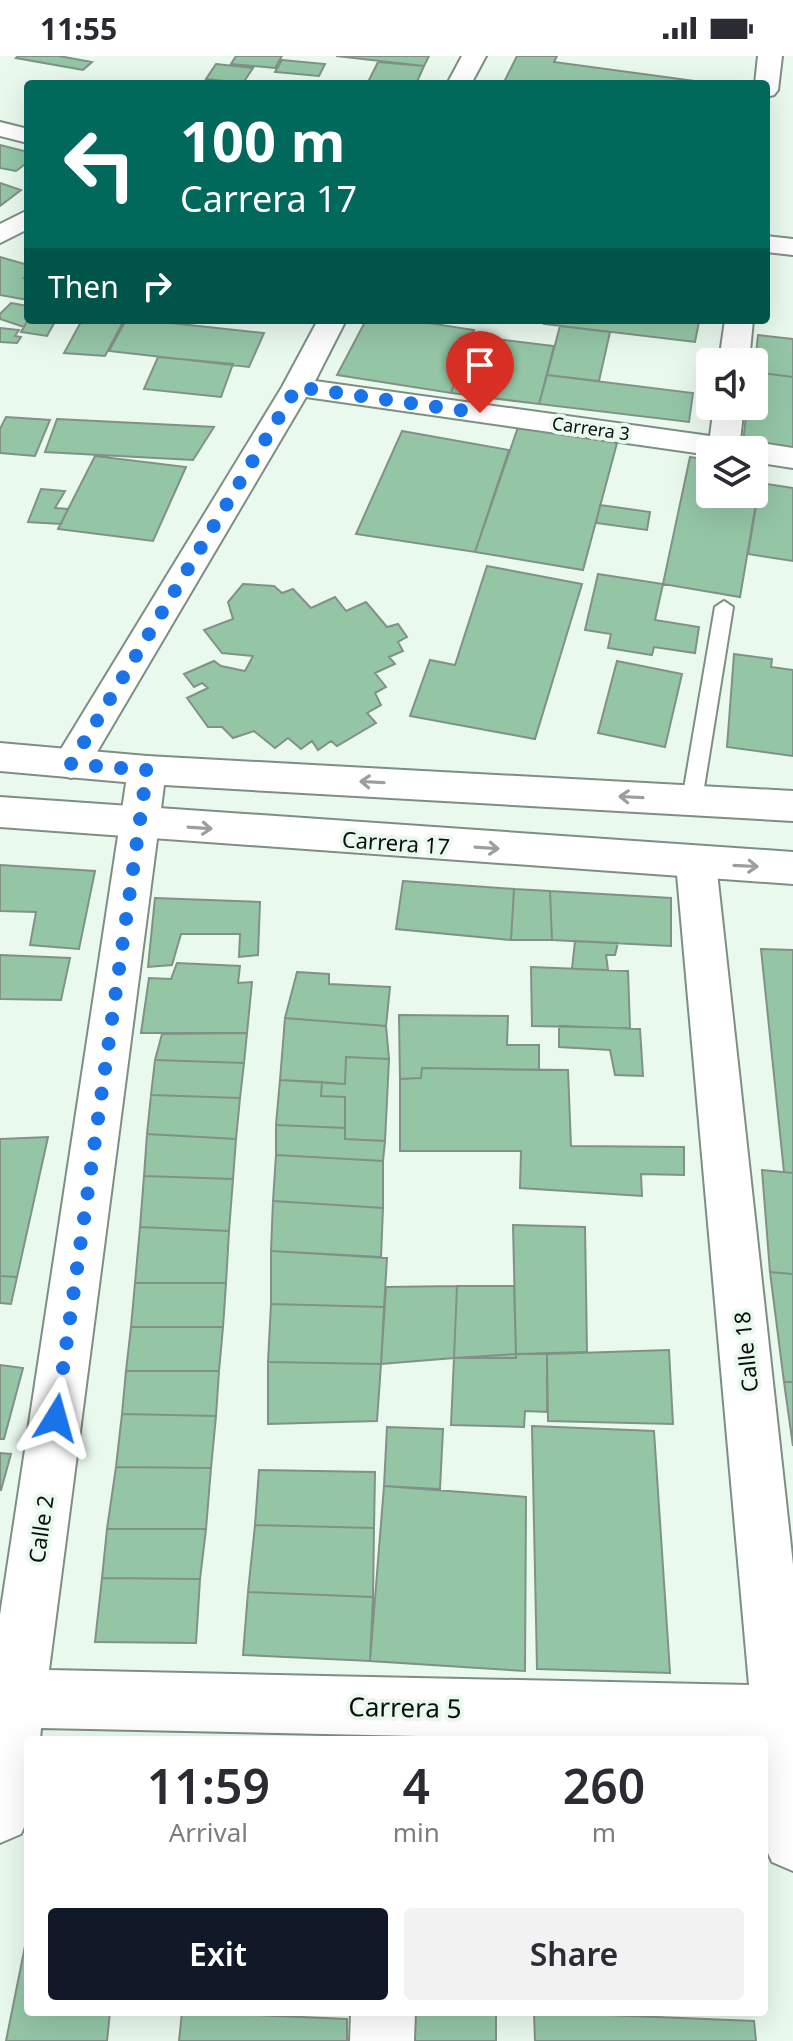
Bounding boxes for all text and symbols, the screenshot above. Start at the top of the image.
text: 11:55 [40,8,117,49]
text: 100 m [180,102,345,178]
icon: left [48,112,152,216]
text: Carrera 17 [180,174,357,223]
icon: right [135,264,179,308]
text: Then [48,266,119,307]
pin [446,331,514,413]
icon: arrive [458,343,502,387]
map controls [696,348,768,508]
button: sound [696,348,768,420]
street label: Carrera 3 [551,411,631,445]
button: layers [696,436,768,508]
one-way arrow [359,774,386,789]
one-way arrow [618,789,645,804]
one-way arrow [186,821,213,836]
street label: Carrera 17 [341,823,451,861]
one-way arrow [473,841,500,856]
one-way arrow [732,858,759,873]
street label: Calle 18 [726,1310,764,1394]
position arrow [14,1376,98,1460]
street label: Calle 2 [20,1493,60,1565]
street label: Carrera 5 [348,1688,462,1726]
text: 11:59 [147,1753,270,1818]
text: 4 [403,1753,430,1818]
text: 260 [563,1753,645,1818]
text: Arrival [169,1814,248,1850]
text: min [393,1814,440,1850]
text: m [592,1814,616,1850]
button: Exit [48,1908,388,2000]
button: Share [404,1908,744,2000]

